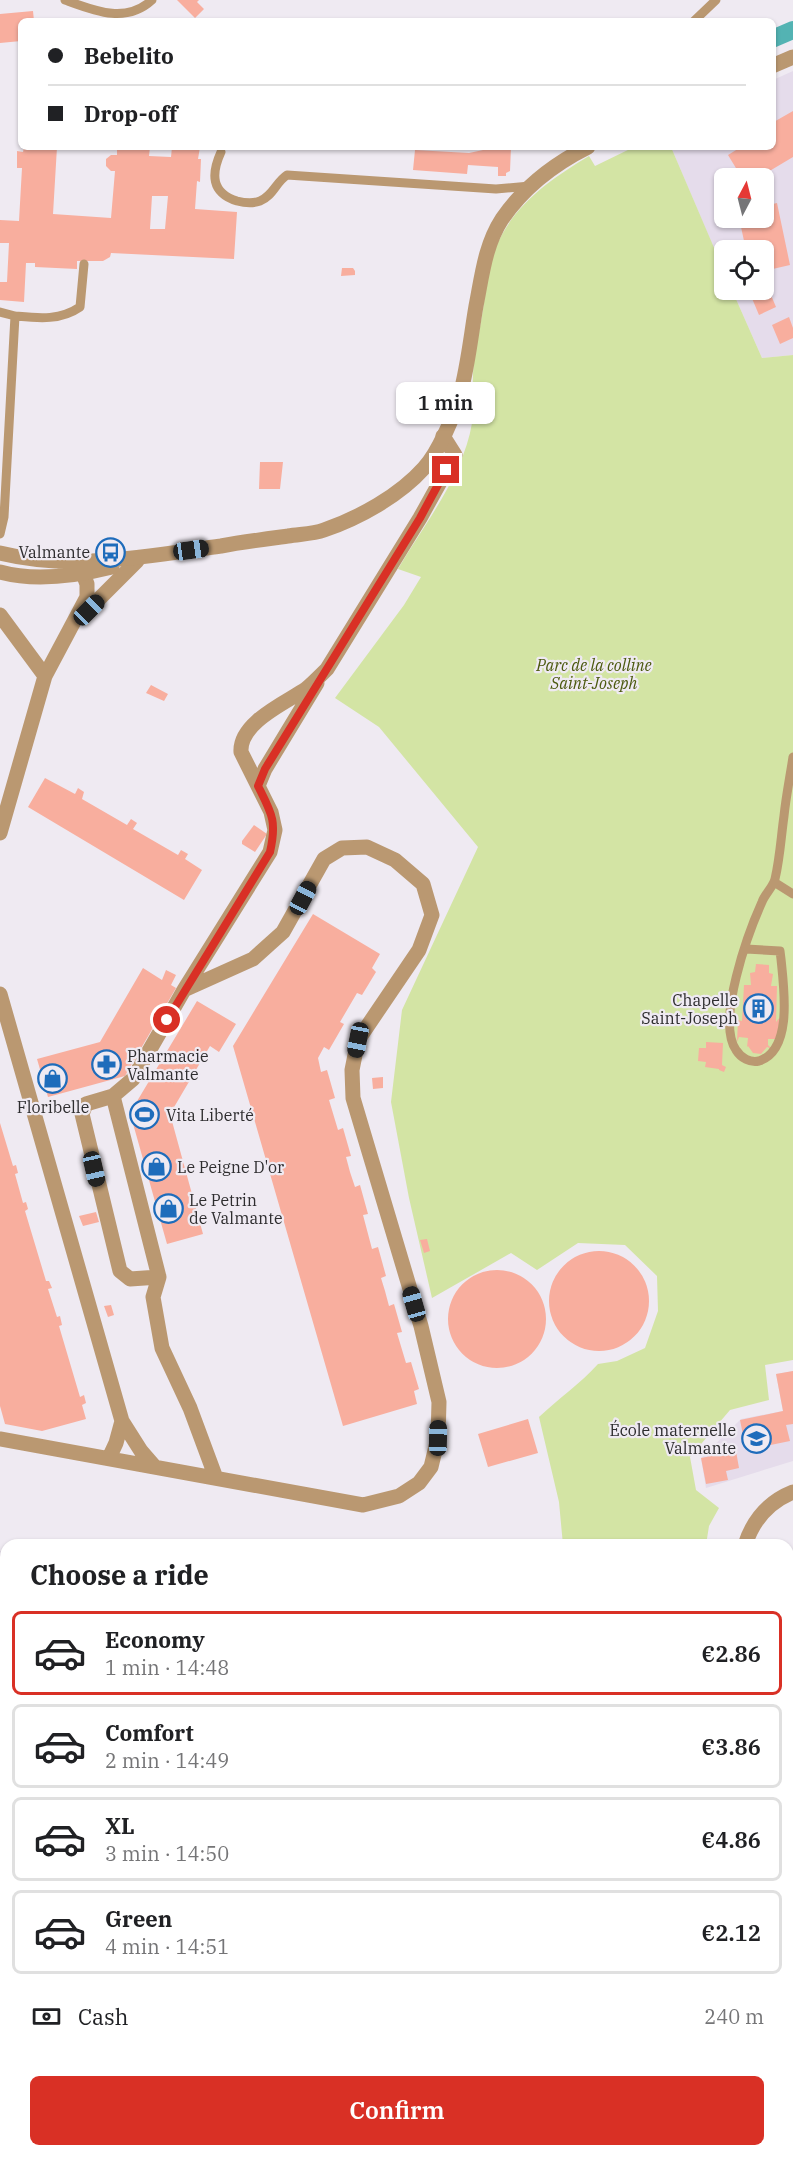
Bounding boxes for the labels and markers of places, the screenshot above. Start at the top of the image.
bus stop icon: Valmante [95,536,127,568]
place label: Valmante [18,542,90,562]
place label: Chapelle Saint-Joseph [641,990,738,1028]
building icon: Chapelle Saint-Joseph [743,993,775,1025]
place label: Pharmacie Valmante [127,1046,209,1084]
pharmacy icon: Pharmacie Valmante [90,1049,122,1081]
shop icon: Floribelle [37,1063,69,1095]
place label: Floribelle [17,1097,89,1117]
sports icon: Vita Liberté [129,1099,161,1131]
place label: Vita Liberté [166,1105,254,1125]
shop icon: Le Peigne D'or [140,1151,172,1183]
place label: Le Peigne D'or [177,1157,284,1177]
place label: Le Petrin de Valmante [189,1190,283,1228]
shop icon: Le Petrin de Valmante [152,1193,184,1225]
place label: École maternelle Valmante [610,1419,736,1458]
school or university icon: École maternelle Valmante [741,1423,773,1455]

